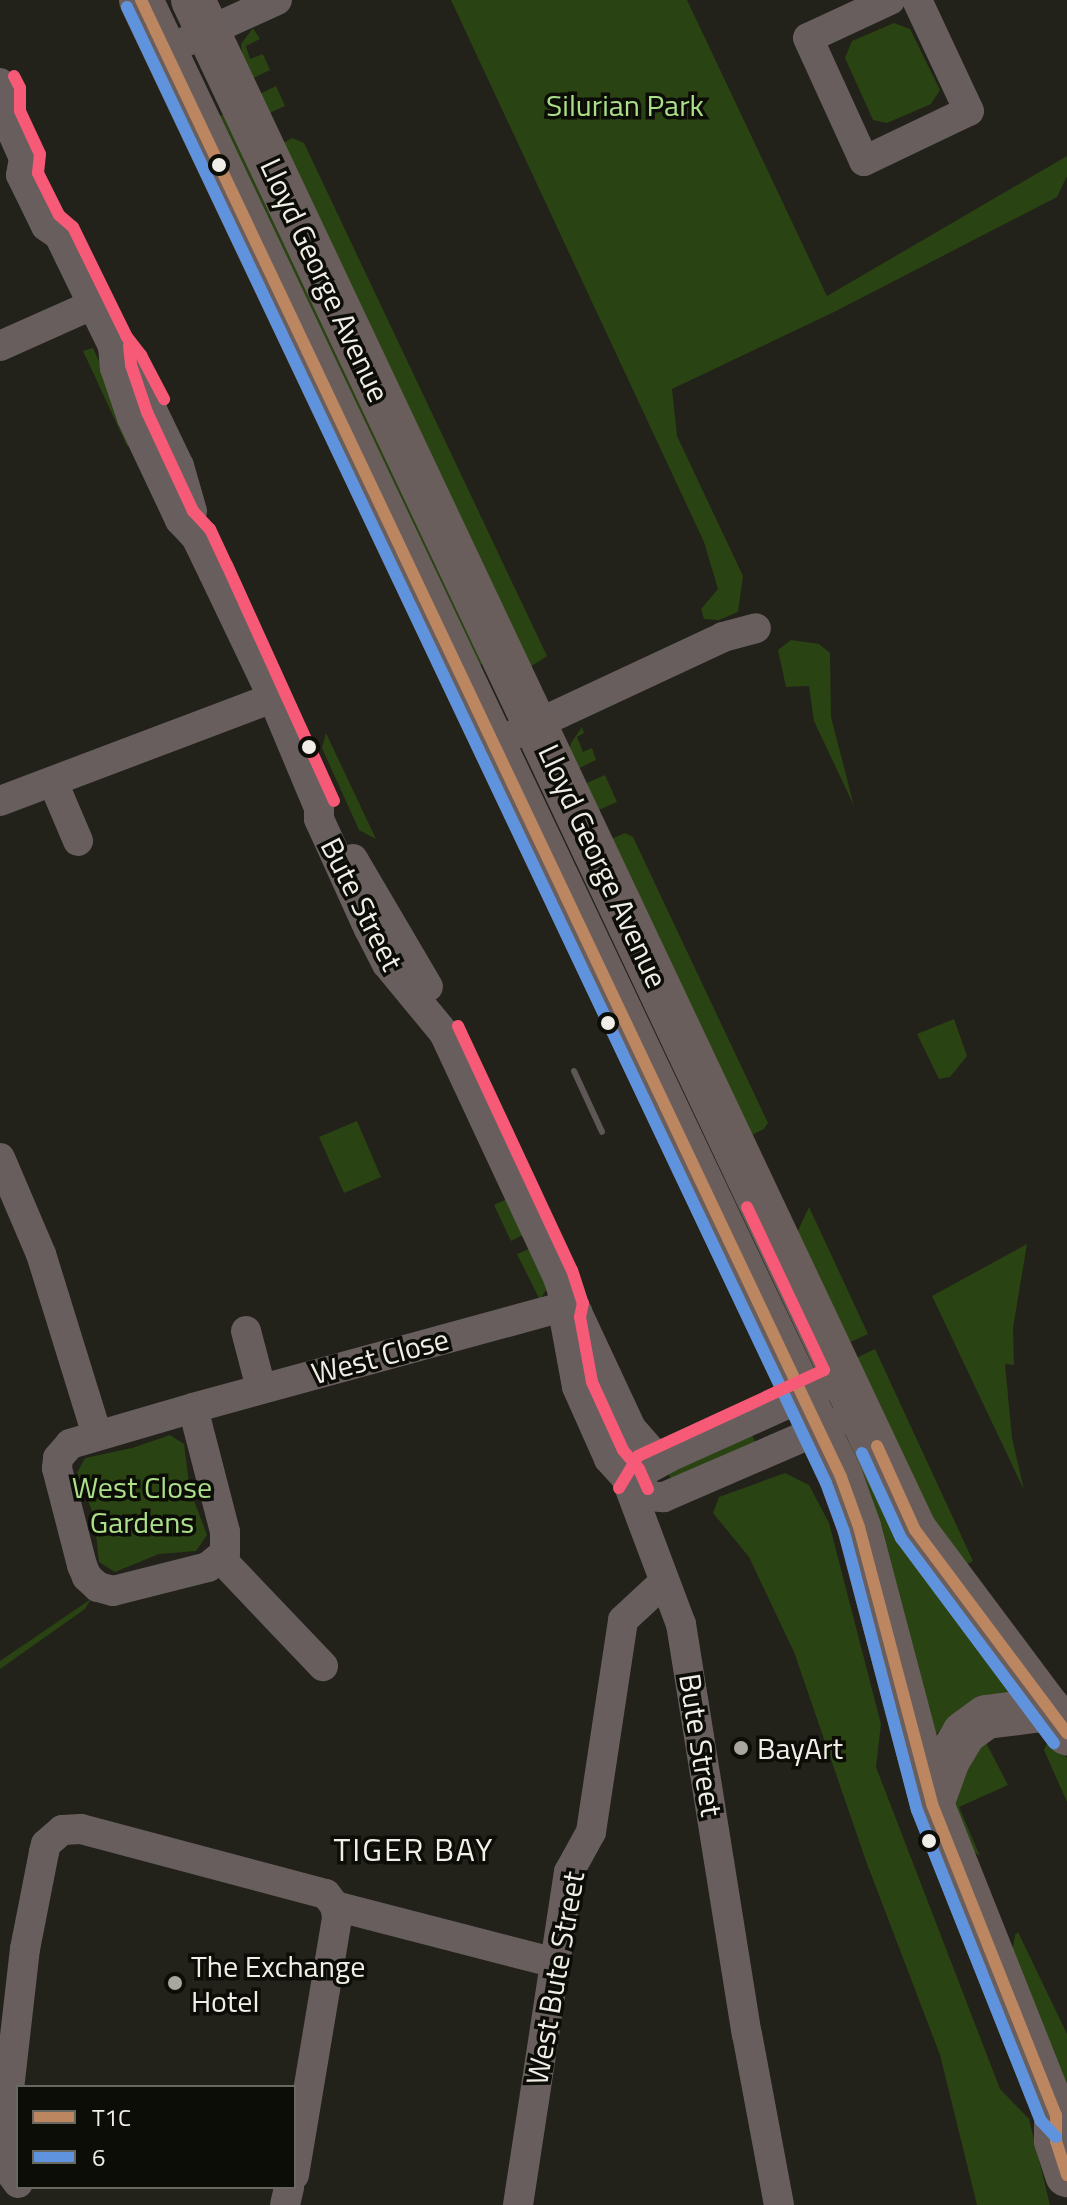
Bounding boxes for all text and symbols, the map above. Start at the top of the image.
park label: Silurian Park [546,87,704,123]
street label: Lloyd George Avenue [253,153,397,407]
unlabelled marker [211,157,227,173]
unlabelled marker [301,739,317,755]
street label: Lloyd George Avenue [531,739,675,993]
street label: Bute Street [313,832,411,976]
unlabelled marker [600,1015,616,1031]
street label: West Close [308,1320,452,1392]
park label: West Close Gardens [72,1469,212,1540]
street label: Bute Street [672,1671,730,1819]
place label: BayArt [757,1730,843,1766]
marker: BayArt [732,1739,750,1757]
district label: TIGER BAY [333,1830,495,1868]
unlabelled marker [921,1833,937,1849]
street label: West Bute Street [518,1868,592,2088]
place label: The Exchange Hotel [191,1948,365,2018]
marker: The Exchange Hotel [166,1974,184,1992]
legend [16,2085,296,2189]
text: T1C [92,2099,131,2135]
text: 6 [92,2139,105,2175]

